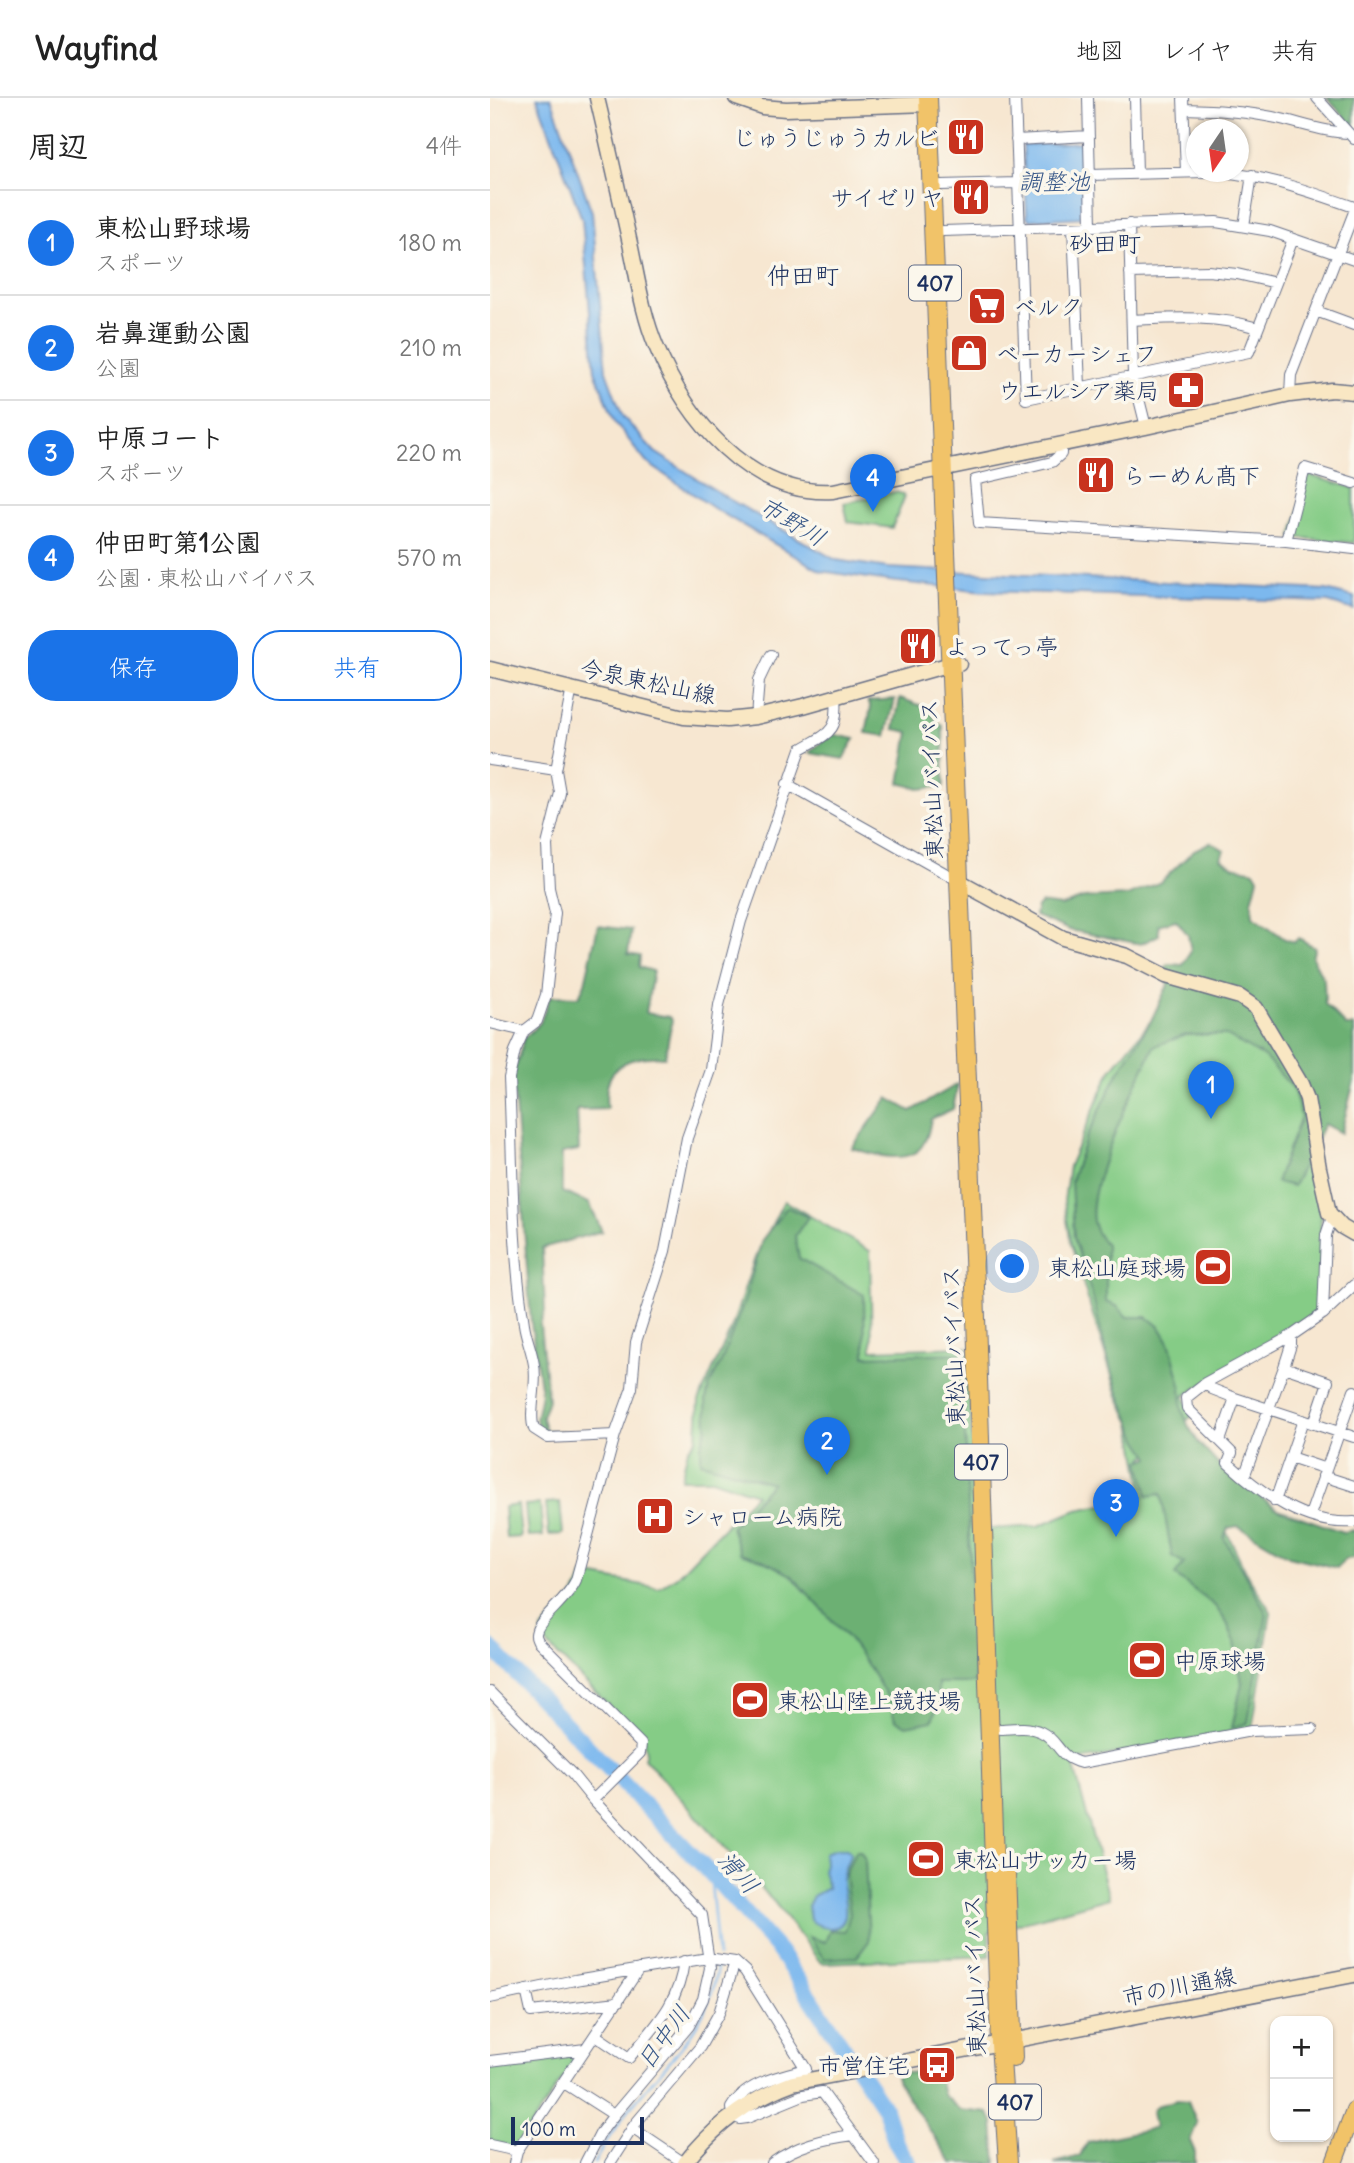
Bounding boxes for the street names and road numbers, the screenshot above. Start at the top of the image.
road number: 407 [909,266,961,300]
street label: 今泉東松山線 [577,652,719,710]
street label: 東松山バイパス [914,698,948,860]
street label: 東松山バイパス [936,1265,970,1427]
road number: 407 [955,1444,1007,1480]
street label: 東松山バイパス [957,1894,991,2056]
street label: 市の川通線 [1120,1961,1238,2011]
road number: 407 [989,2084,1041,2120]

